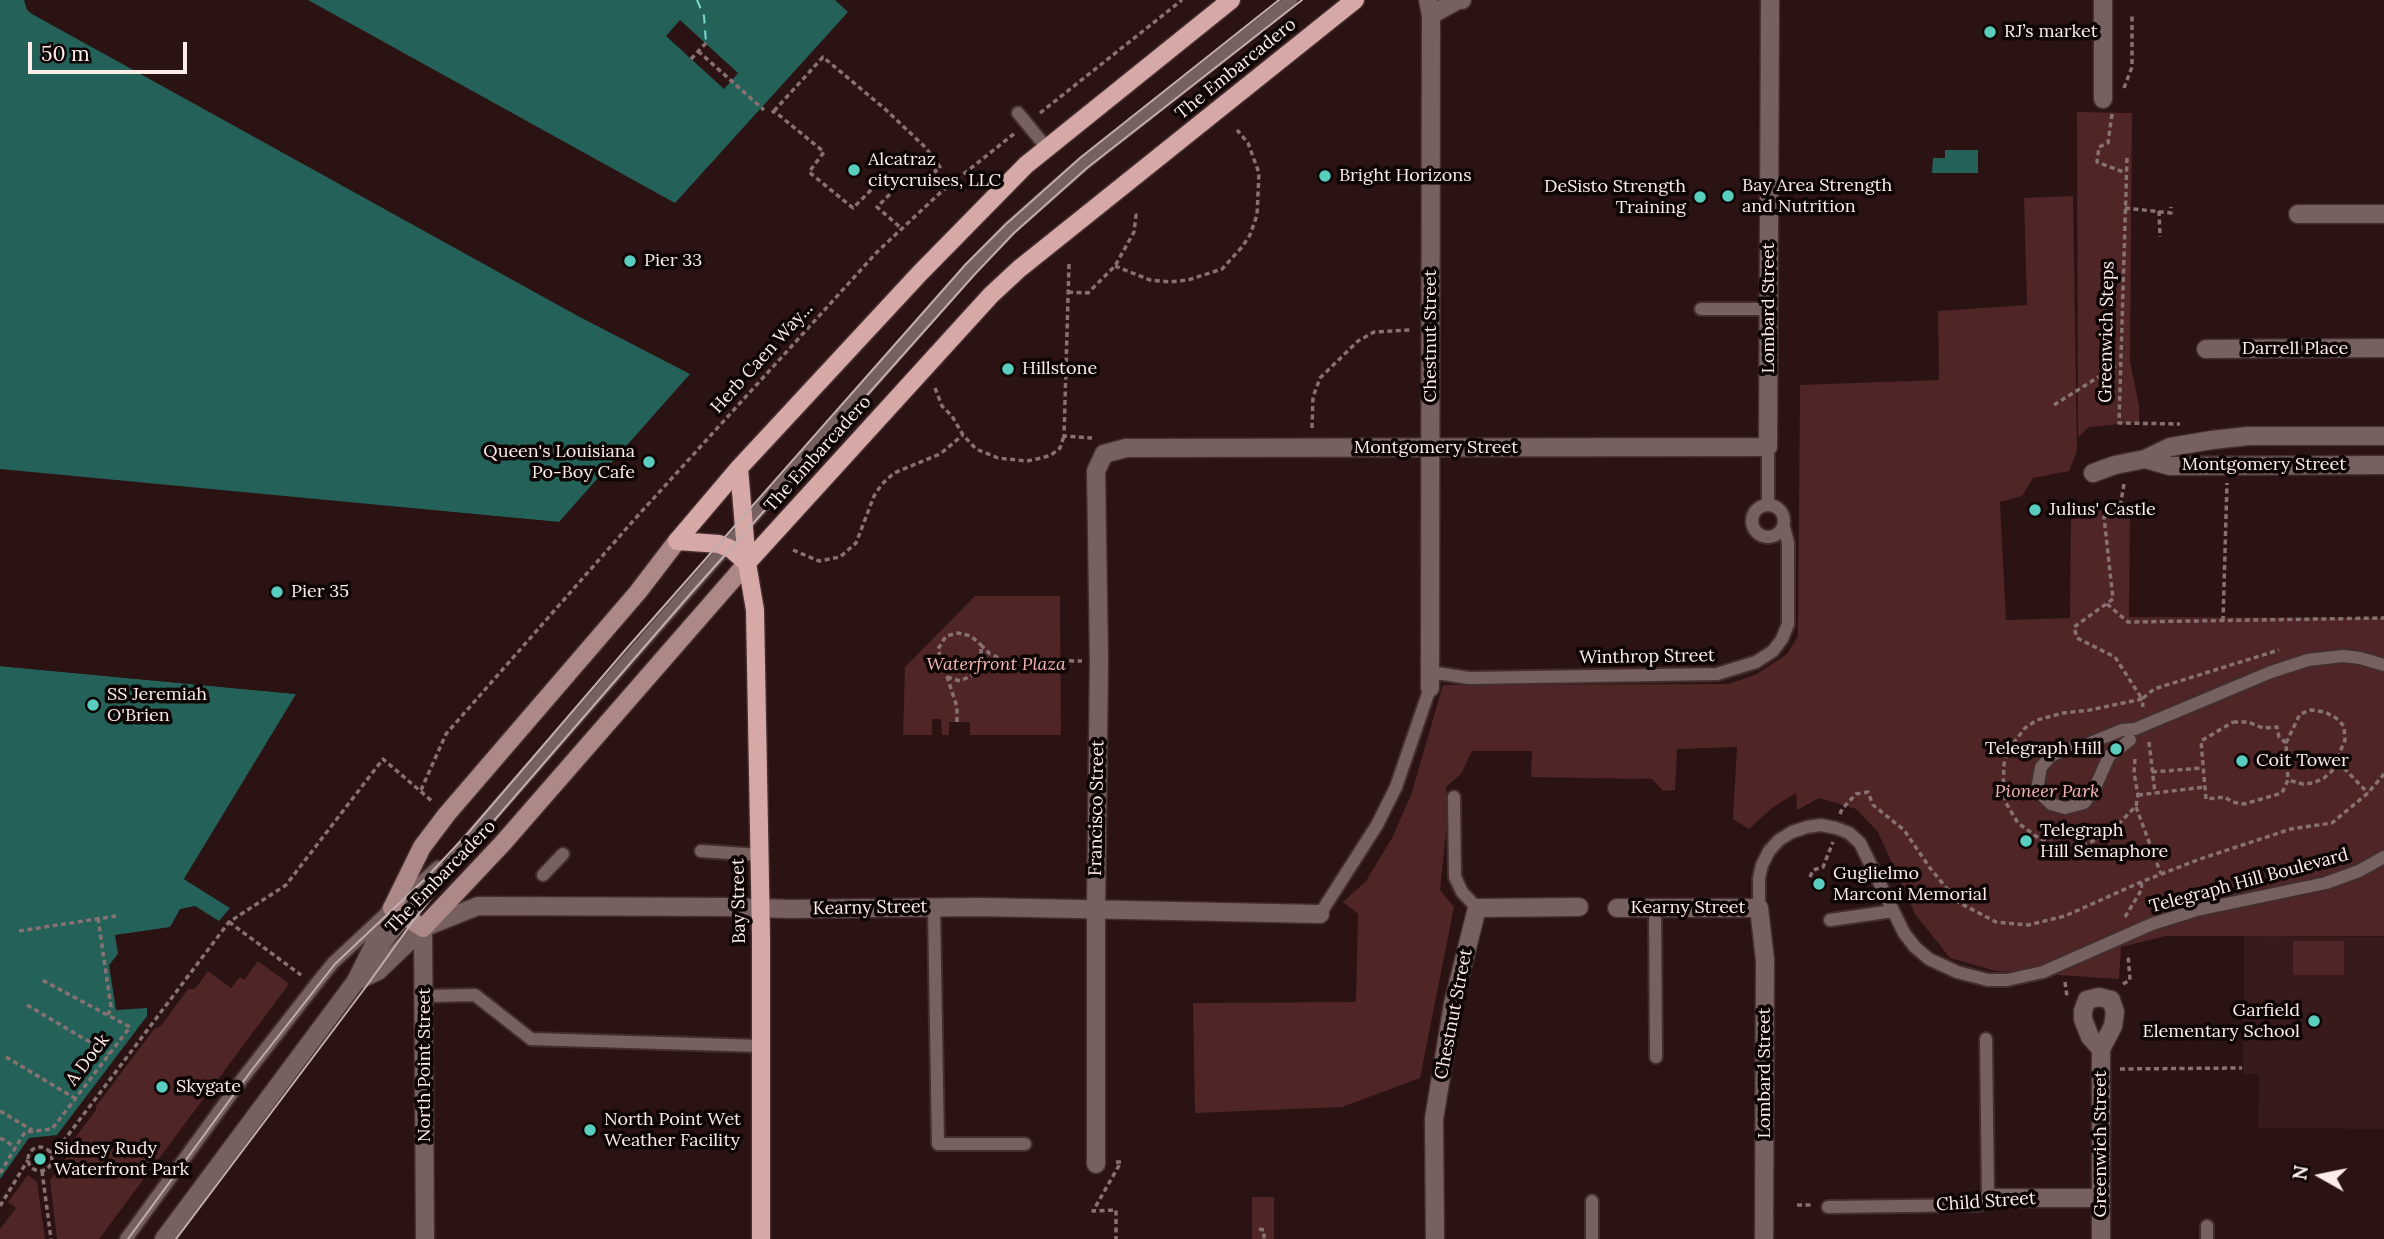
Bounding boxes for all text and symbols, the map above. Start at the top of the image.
street label: The Embarcadero [1171,14,1301,124]
place label: RJ’s market [2004,21,2098,43]
marker: RJ’s market [1982,24,1998,40]
scale bar [32,28,191,72]
text: 50 m [41,40,90,67]
place label: Alcatraz citycruises, LLC [868,149,1001,192]
marker: Alcatraz citycruises, LLC [846,162,862,178]
place label: Bright Horizons [1339,165,1471,187]
marker: Bright Horizons [1317,168,1333,184]
place label: Bay Area Strength and Nutrition [1742,175,1892,218]
place label: DeSisto Strength Training [1544,176,1686,218]
marker: Bay Area Strength and Nutrition [1720,188,1736,204]
marker: DeSisto Strength Training [1692,189,1708,205]
street label: Lombard Street [1758,243,1780,373]
place label: Pier 33 [644,250,702,272]
marker: Pier 33 [622,253,638,269]
street label: Greenwich Steps [2095,261,2119,403]
street label: Chestnut Street [1420,270,1442,402]
street label: Herb Caen Way... [706,298,818,418]
street label: Darrell Place [2242,338,2348,360]
place label: Hillstone [1022,358,1097,380]
marker: Hillstone [1000,361,1016,377]
street label: The Embarcadero [760,391,876,517]
street label: Montgomery Street [1354,437,1518,459]
place label: Queen's Louisiana Po-Boy Cafe [483,441,635,484]
marker: Queen's Louisiana Po-Boy Cafe [641,454,657,470]
street label: Montgomery Street [2182,454,2346,476]
place label: Julius' Castle [2049,499,2156,521]
marker: Julius' Castle [2027,502,2043,518]
place label: Pier 35 [291,581,349,603]
marker: Pier 35 [269,584,285,600]
street label: Winthrop Street [1579,645,1715,669]
park label: Waterfront Plaza [926,654,1066,676]
place label: SS Jeremiah O'Brien [107,684,207,726]
marker: SS Jeremiah O'Brien [85,697,101,713]
place label: Telegraph Hill [1985,738,2102,760]
street label: Francisco Street [1085,740,1109,876]
marker: Telegraph Hill [2108,741,2124,757]
place label: Coit Tower [2256,750,2349,772]
marker: Coit Tower [2234,753,2250,769]
park label: Pioneer Park [1995,781,2099,803]
street label: The Embarcadero [381,816,501,938]
place label: Telegraph Hill Semaphore [2040,820,2168,862]
marker: Telegraph Hill Semaphore [2018,833,2034,849]
street label: Telegraph Hill Boulevard [2147,844,2351,918]
street label: Bay Street [727,858,751,944]
place label: Guglielmo Marconi Memorial [1833,863,1987,906]
marker: Guglielmo Marconi Memorial [1811,876,1827,892]
street label: Kearny Street [812,896,928,920]
street label: Kearny Street [1631,897,1745,919]
street label: Chestnut Street [1431,947,1477,1081]
street label: North Point Street [414,988,436,1142]
place label: Garfield Elementary School [2142,1000,2300,1042]
street label: Lombard Street [1754,1008,1776,1138]
marker: Garfield Elementary School [2306,1013,2322,1029]
street label: A Dock [62,1030,114,1090]
street label: Greenwich Street [2090,1070,2112,1218]
place label: Skygate [176,1076,241,1098]
marker: Skygate [154,1079,170,1095]
place label: North Point Wet Weather Facility [604,1109,741,1152]
marker: North Point Wet Weather Facility [582,1122,598,1138]
place label: Sidney Rudy Waterfront Park [54,1138,189,1180]
north arrow [2286,1141,2356,1211]
marker: Sidney Rudy Waterfront Park [32,1151,48,1167]
text: N [2287,1164,2313,1182]
street label: Child Street [1935,1188,2037,1216]

